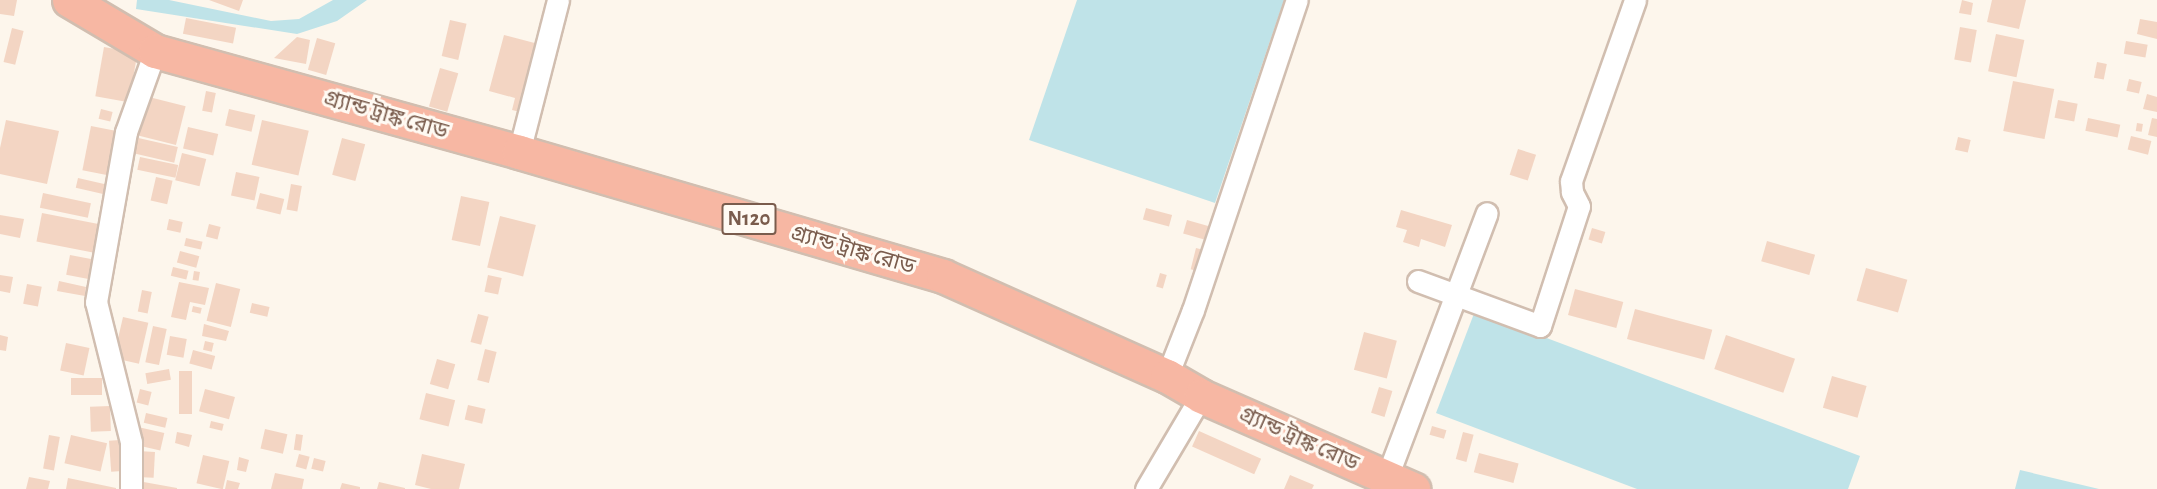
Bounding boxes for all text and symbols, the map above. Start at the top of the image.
street label: গ্র্যান্ড ট্রাঙ্ক রোড [321,85,451,145]
road number: N120 [720,201,777,237]
street label: গ্র্যান্ড ট্রাঙ্ক রোড [788,220,918,280]
street label: গ্র্যান্ড ট্রাঙ্ক রোড [1235,401,1363,477]

